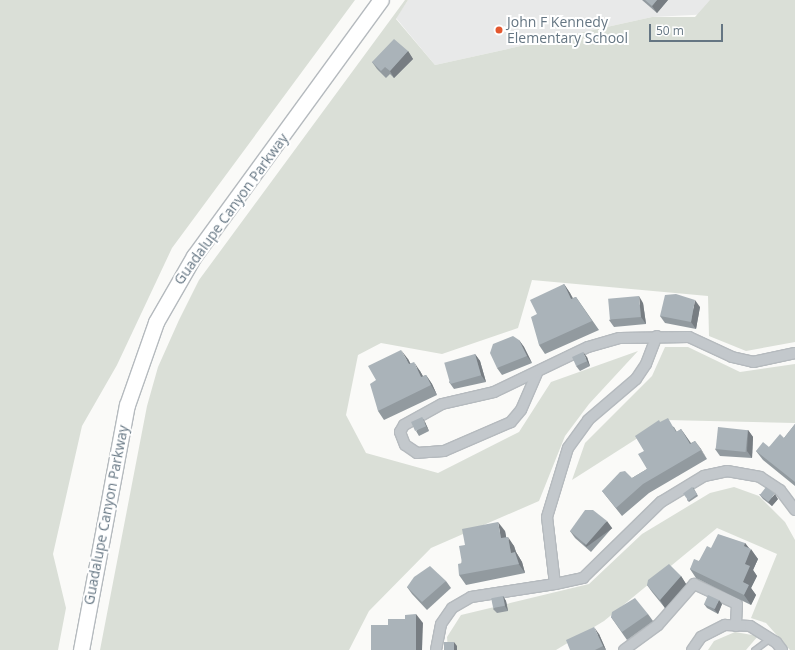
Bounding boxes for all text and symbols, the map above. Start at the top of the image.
place label: John F Kennedy Elementary School [507,14,628,46]
scale bar [651,16,725,42]
text: 50 m [656,22,684,39]
marker: John F Kennedy Elementary School [494,25,504,35]
street label: Guadalupe Canyon Parkway [170,130,292,288]
street label: Guadalupe Canyon Parkway [80,424,132,606]

